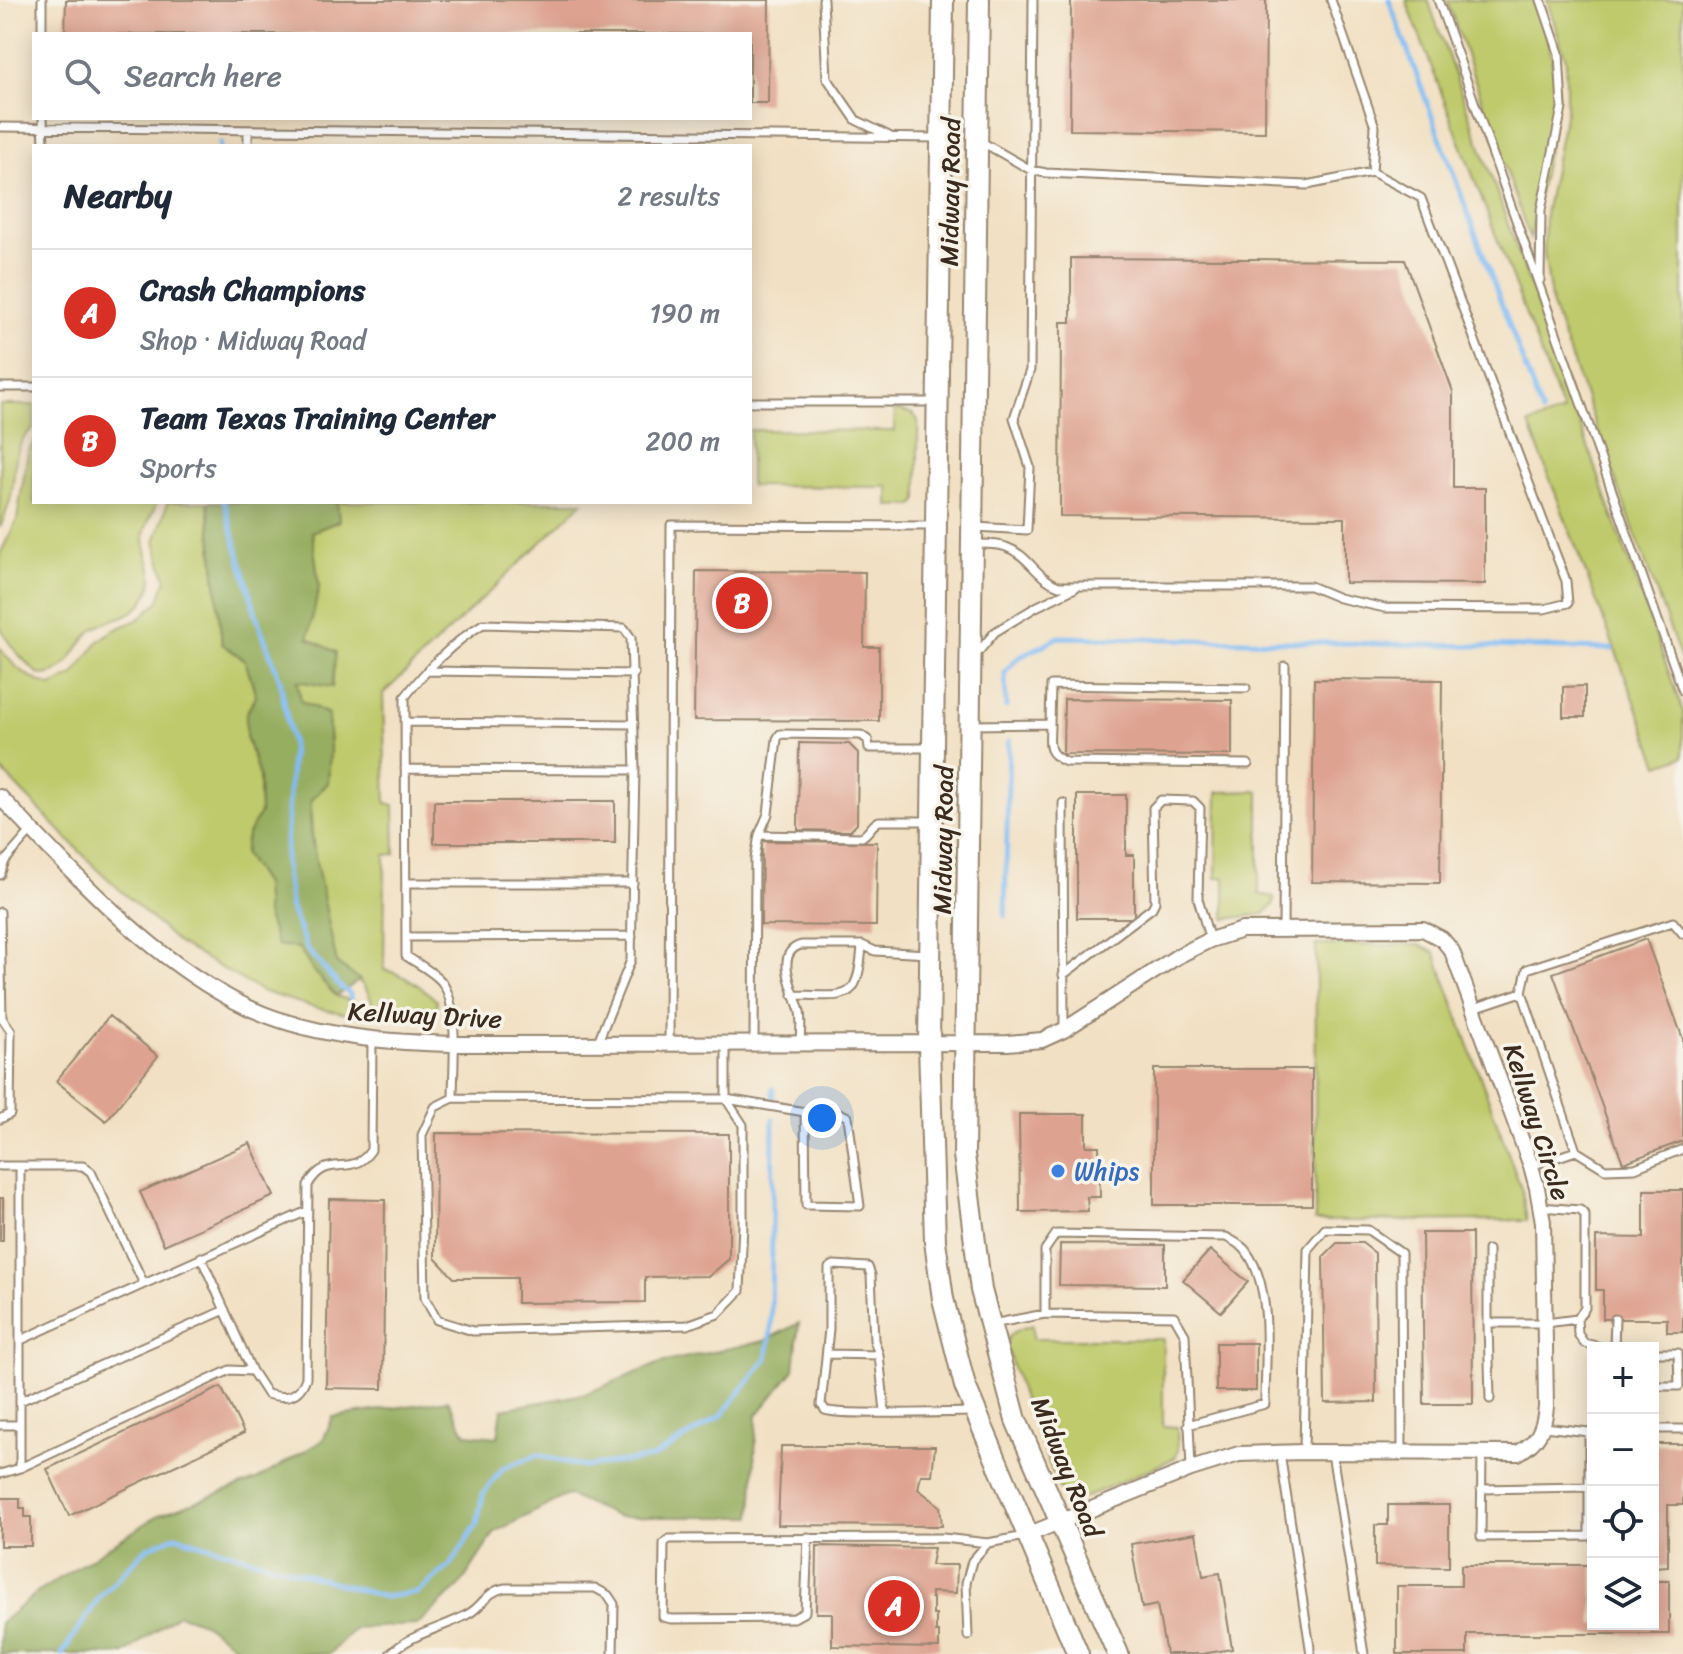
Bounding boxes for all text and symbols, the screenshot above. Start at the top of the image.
search box [32,32,752,120]
text: Search here [124,49,282,103]
icon: search [60,54,104,98]
street label: Midway Road [926,115,974,267]
text: Nearby [64,166,172,226]
text: 2 results [618,173,720,219]
text: Crash Champions [140,263,365,317]
text: A [81,290,99,336]
text: 190 m [650,290,720,336]
text: Shop · Midway Road [140,317,366,363]
text: Team Texas Training Center [140,391,494,445]
text: B [82,418,98,464]
text: 200 m [645,418,720,464]
text: Sports [140,445,216,491]
pin: B [716,573,768,633]
street label: Midway Road [919,763,967,915]
street label: Kellway Drive [347,988,503,1042]
street label: Kellway Circle [1490,1037,1584,1207]
your location [802,1098,842,1138]
place label: Whips [1074,1148,1140,1194]
marker: Whips [1049,1162,1067,1180]
map controls [1587,1342,1659,1630]
button: + [1587,1342,1659,1414]
street label: Midway Road [1018,1389,1117,1547]
button: − [1587,1414,1659,1486]
button: locate [1587,1486,1659,1558]
button: layers [1587,1558,1659,1630]
pin: A [868,1576,920,1636]

